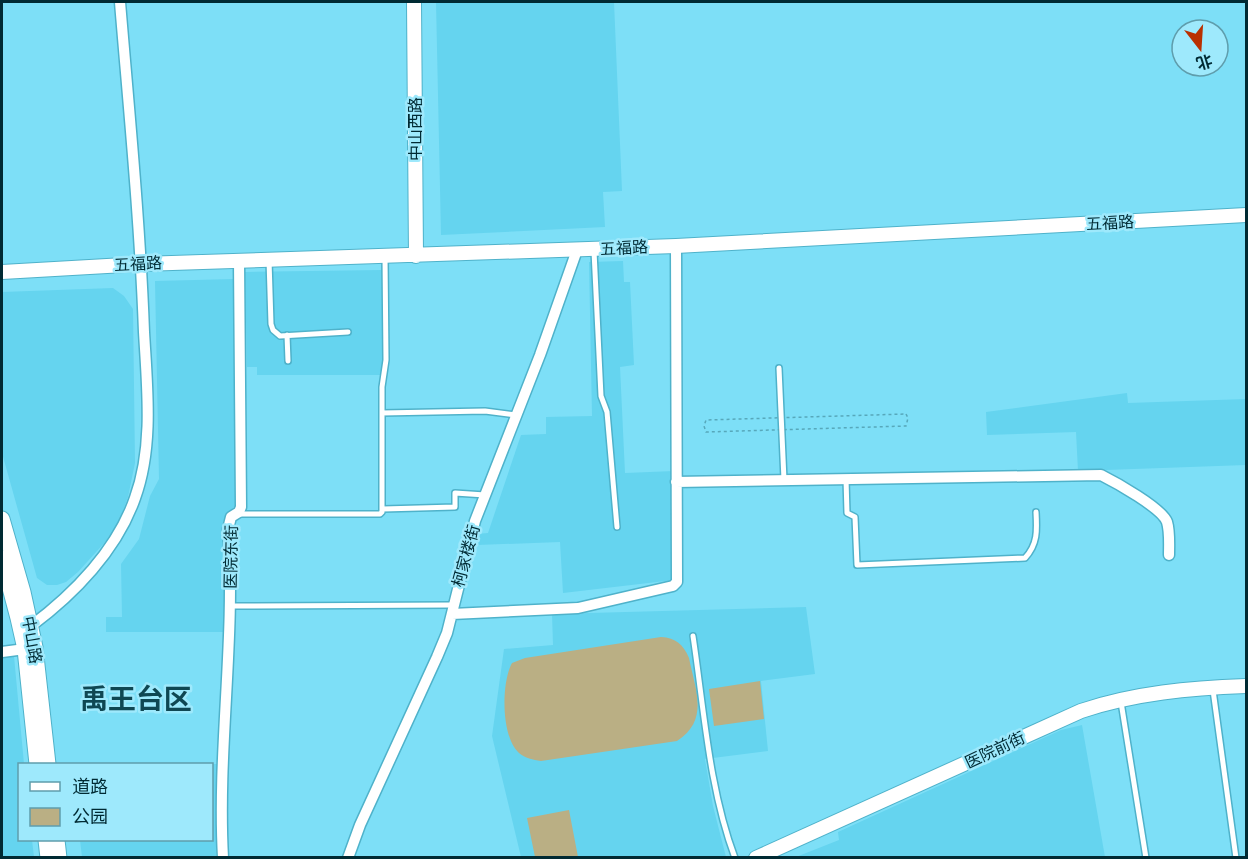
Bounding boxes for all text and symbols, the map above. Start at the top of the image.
north arrow [1170,18,1230,78]
text: 北 [1194,50,1215,73]
street label: 中山西路 [406,97,425,161]
street label: 五福路 [1086,212,1134,234]
street label: 五福路 [600,237,648,259]
street label: 五福路 [114,253,162,275]
street label: 柯家楼街 [449,523,483,589]
street label: 医院东街 [221,525,241,589]
street label: 中山路 [18,615,46,665]
district label: 禹王台区 [80,683,192,716]
street label: 医院前街 [962,728,1028,772]
legend [18,763,213,841]
text: 道路 [72,776,108,797]
text: 公园 [72,806,108,827]

